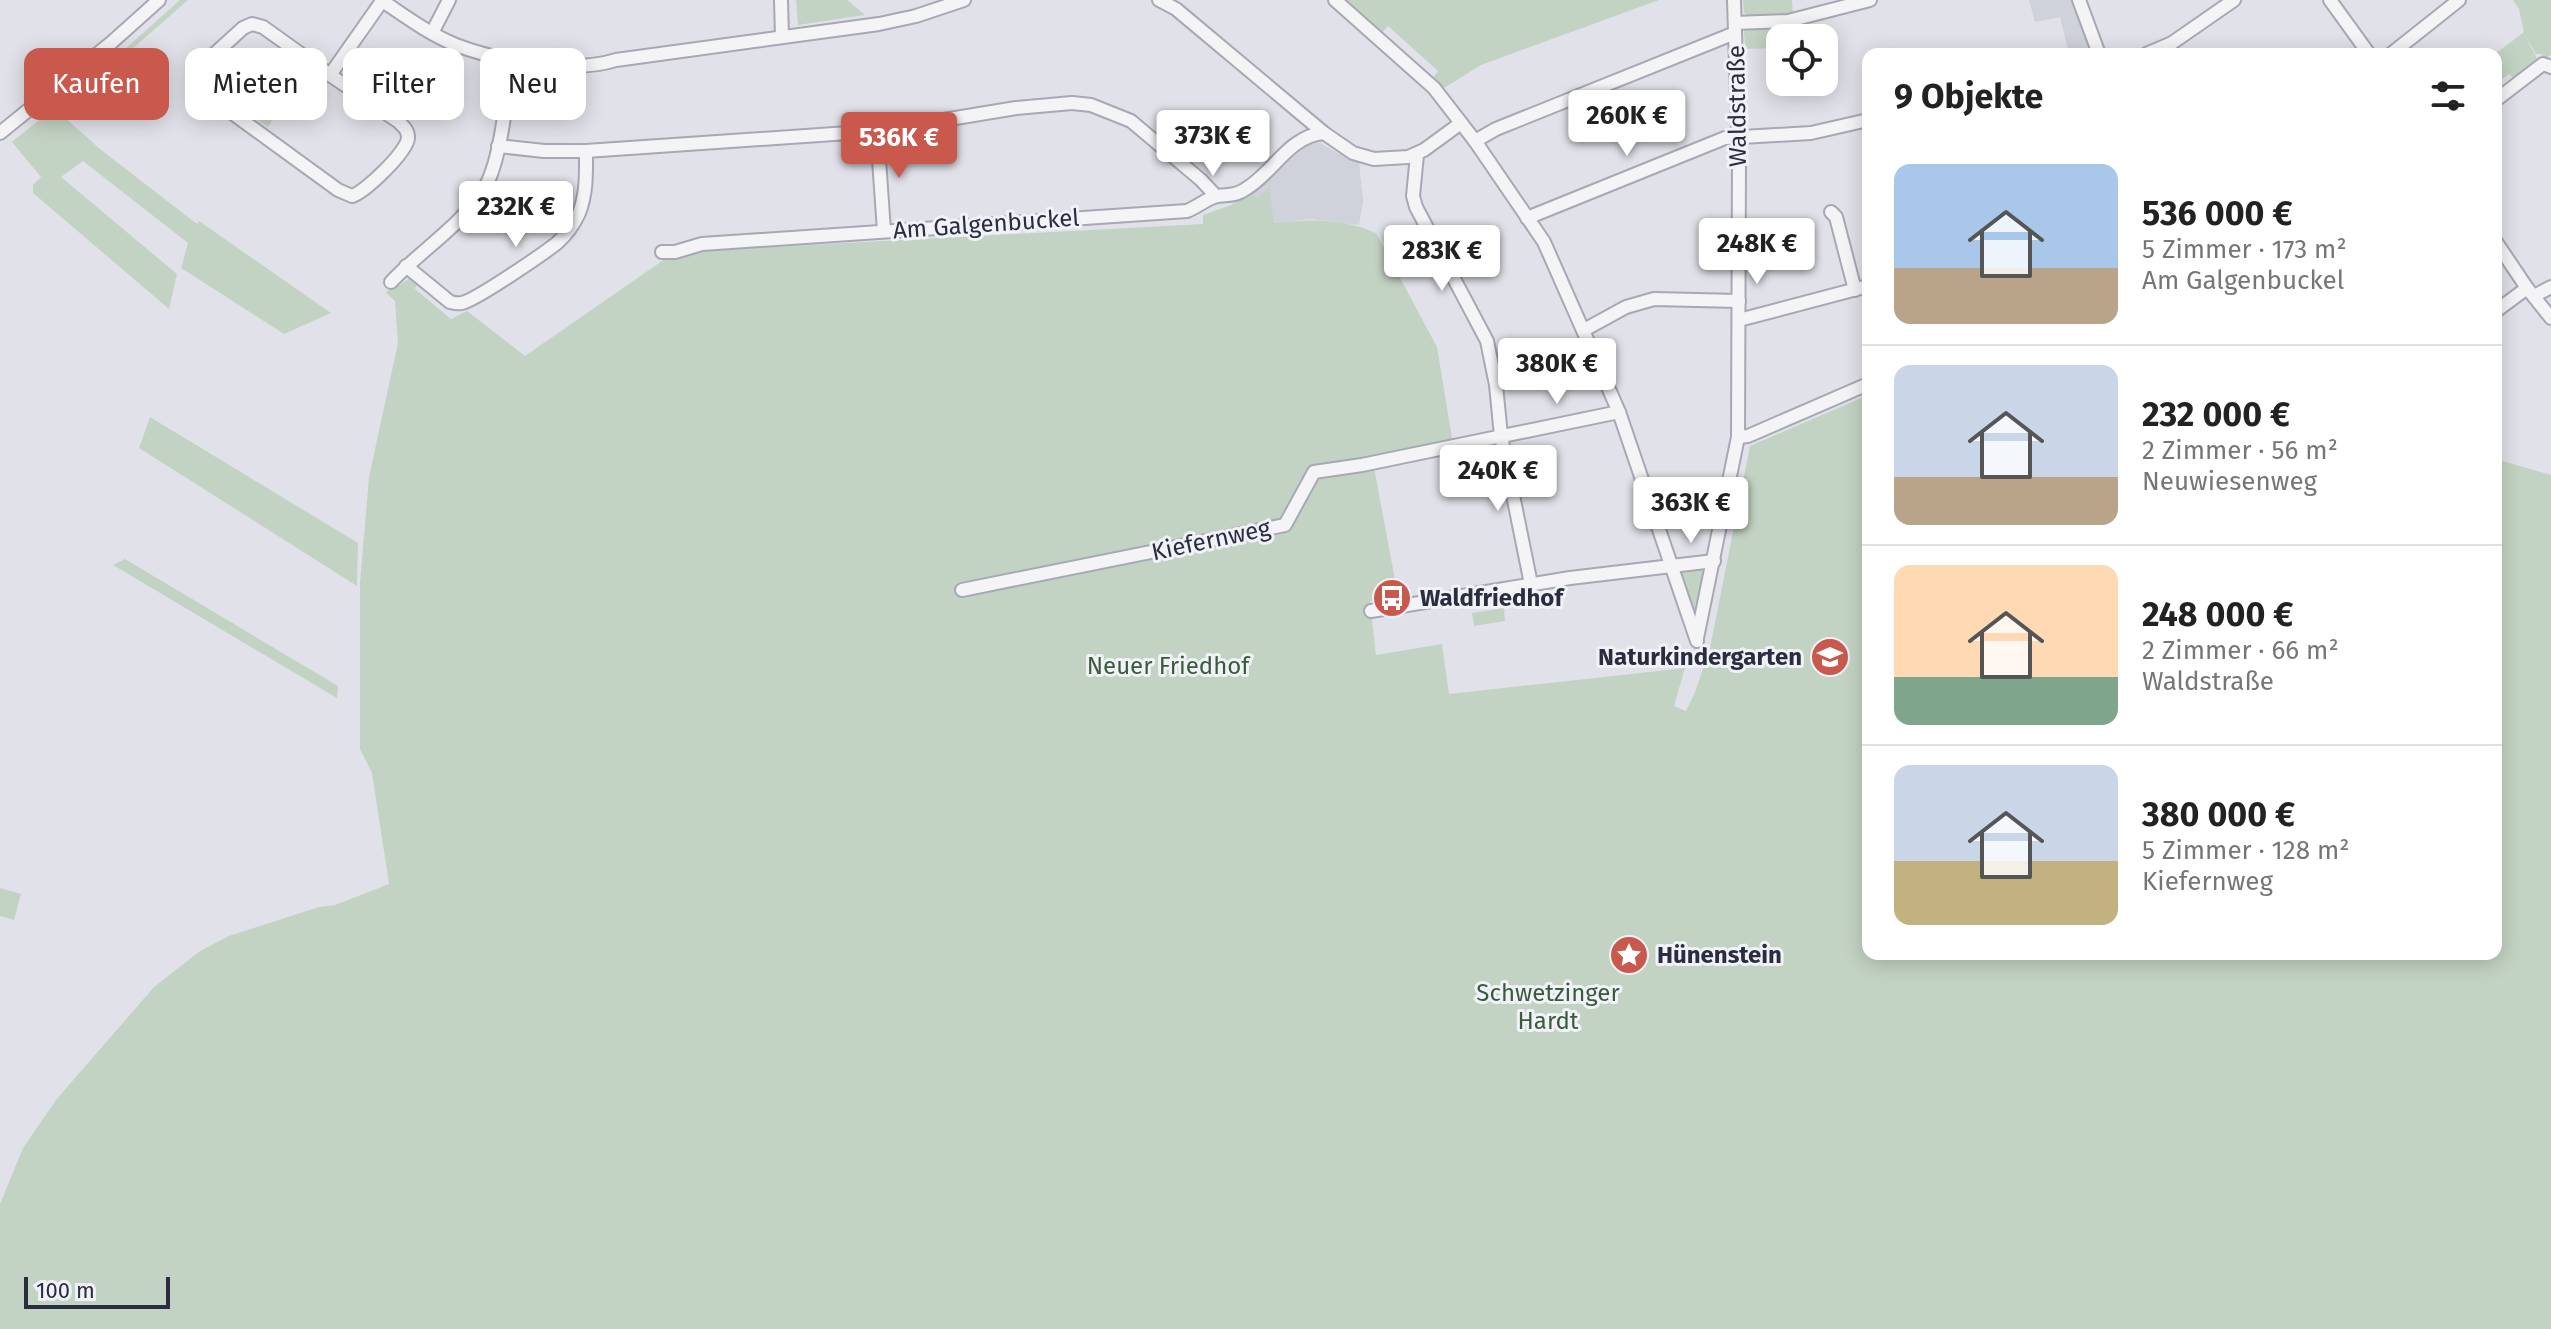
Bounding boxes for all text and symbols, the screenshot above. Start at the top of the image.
map controls [1766,24,1838,96]
button: locate [1766,24,1838,96]
street label: Waldstraße [1722,45,1752,167]
chip: Kaufen [24,48,169,120]
chip: Mieten [185,48,327,120]
chip: Filter [343,48,464,120]
chip: Neu [480,48,586,120]
icon: filters [2426,74,2470,118]
text: 9 Objekte [1894,76,2043,117]
pin: 260K € [1562,90,1692,158]
text: 260K € [1586,100,1668,131]
pin: 373K € [1148,110,1278,178]
pin: 536K € [834,112,964,180]
text: 373K € [1175,120,1251,151]
text: 536K € [859,122,939,153]
pin: 232K € [451,181,581,249]
text: 232K € [477,191,555,222]
text: 536 000 € [2142,193,2293,234]
icon: home [1958,196,2054,292]
street label: Am Galgenbuckel [892,204,1080,244]
pin: 248K € [1692,218,1822,286]
pin: 283K € [1377,225,1507,293]
text: 248K € [1717,228,1797,259]
text: 5 Zimmer · 173 m² [2142,234,2347,265]
text: 283K € [1402,235,1482,266]
text: Am Galgenbuckel [2142,265,2344,296]
pin: 380K € [1492,338,1622,406]
text: 380K € [1516,348,1598,379]
text: 232 000 € [2142,394,2290,435]
icon: home [1958,397,2054,493]
text: 2 Zimmer · 56 m² [2142,435,2338,466]
pin: 240K € [1433,445,1563,513]
text: 240K € [1458,455,1538,486]
text: Neuwiesenweg [2142,466,2317,497]
pin: 363K € [1626,477,1756,545]
text: 363K € [1651,487,1731,518]
street label: Kiefernweg [1149,514,1274,566]
bus stop icon: Waldfriedhof [1371,577,1413,619]
place label: Waldfriedhof [1420,584,1565,612]
text: 248 000 € [2142,594,2293,635]
icon: home [1958,597,2054,693]
text: 2 Zimmer · 66 m² [2142,635,2339,666]
school or university icon: Naturkindergarten [1809,636,1851,678]
place label: Naturkindergarten [1598,643,1802,671]
park label: Neuer Friedhof [1087,652,1251,680]
text: Waldstraße [2142,666,2274,697]
text: 380 000 € [2142,794,2295,835]
icon: home [1958,797,2054,893]
text: 5 Zimmer · 128 m² [2142,835,2350,866]
text: Kiefernweg [2142,866,2273,897]
place icon: Hünenstein [1608,934,1650,976]
place label: Hünenstein [1657,941,1782,969]
park label: Schwetzinger Hardt [1476,979,1620,1035]
scale bar [24,1273,170,1309]
text: 100 m [36,1277,95,1304]

